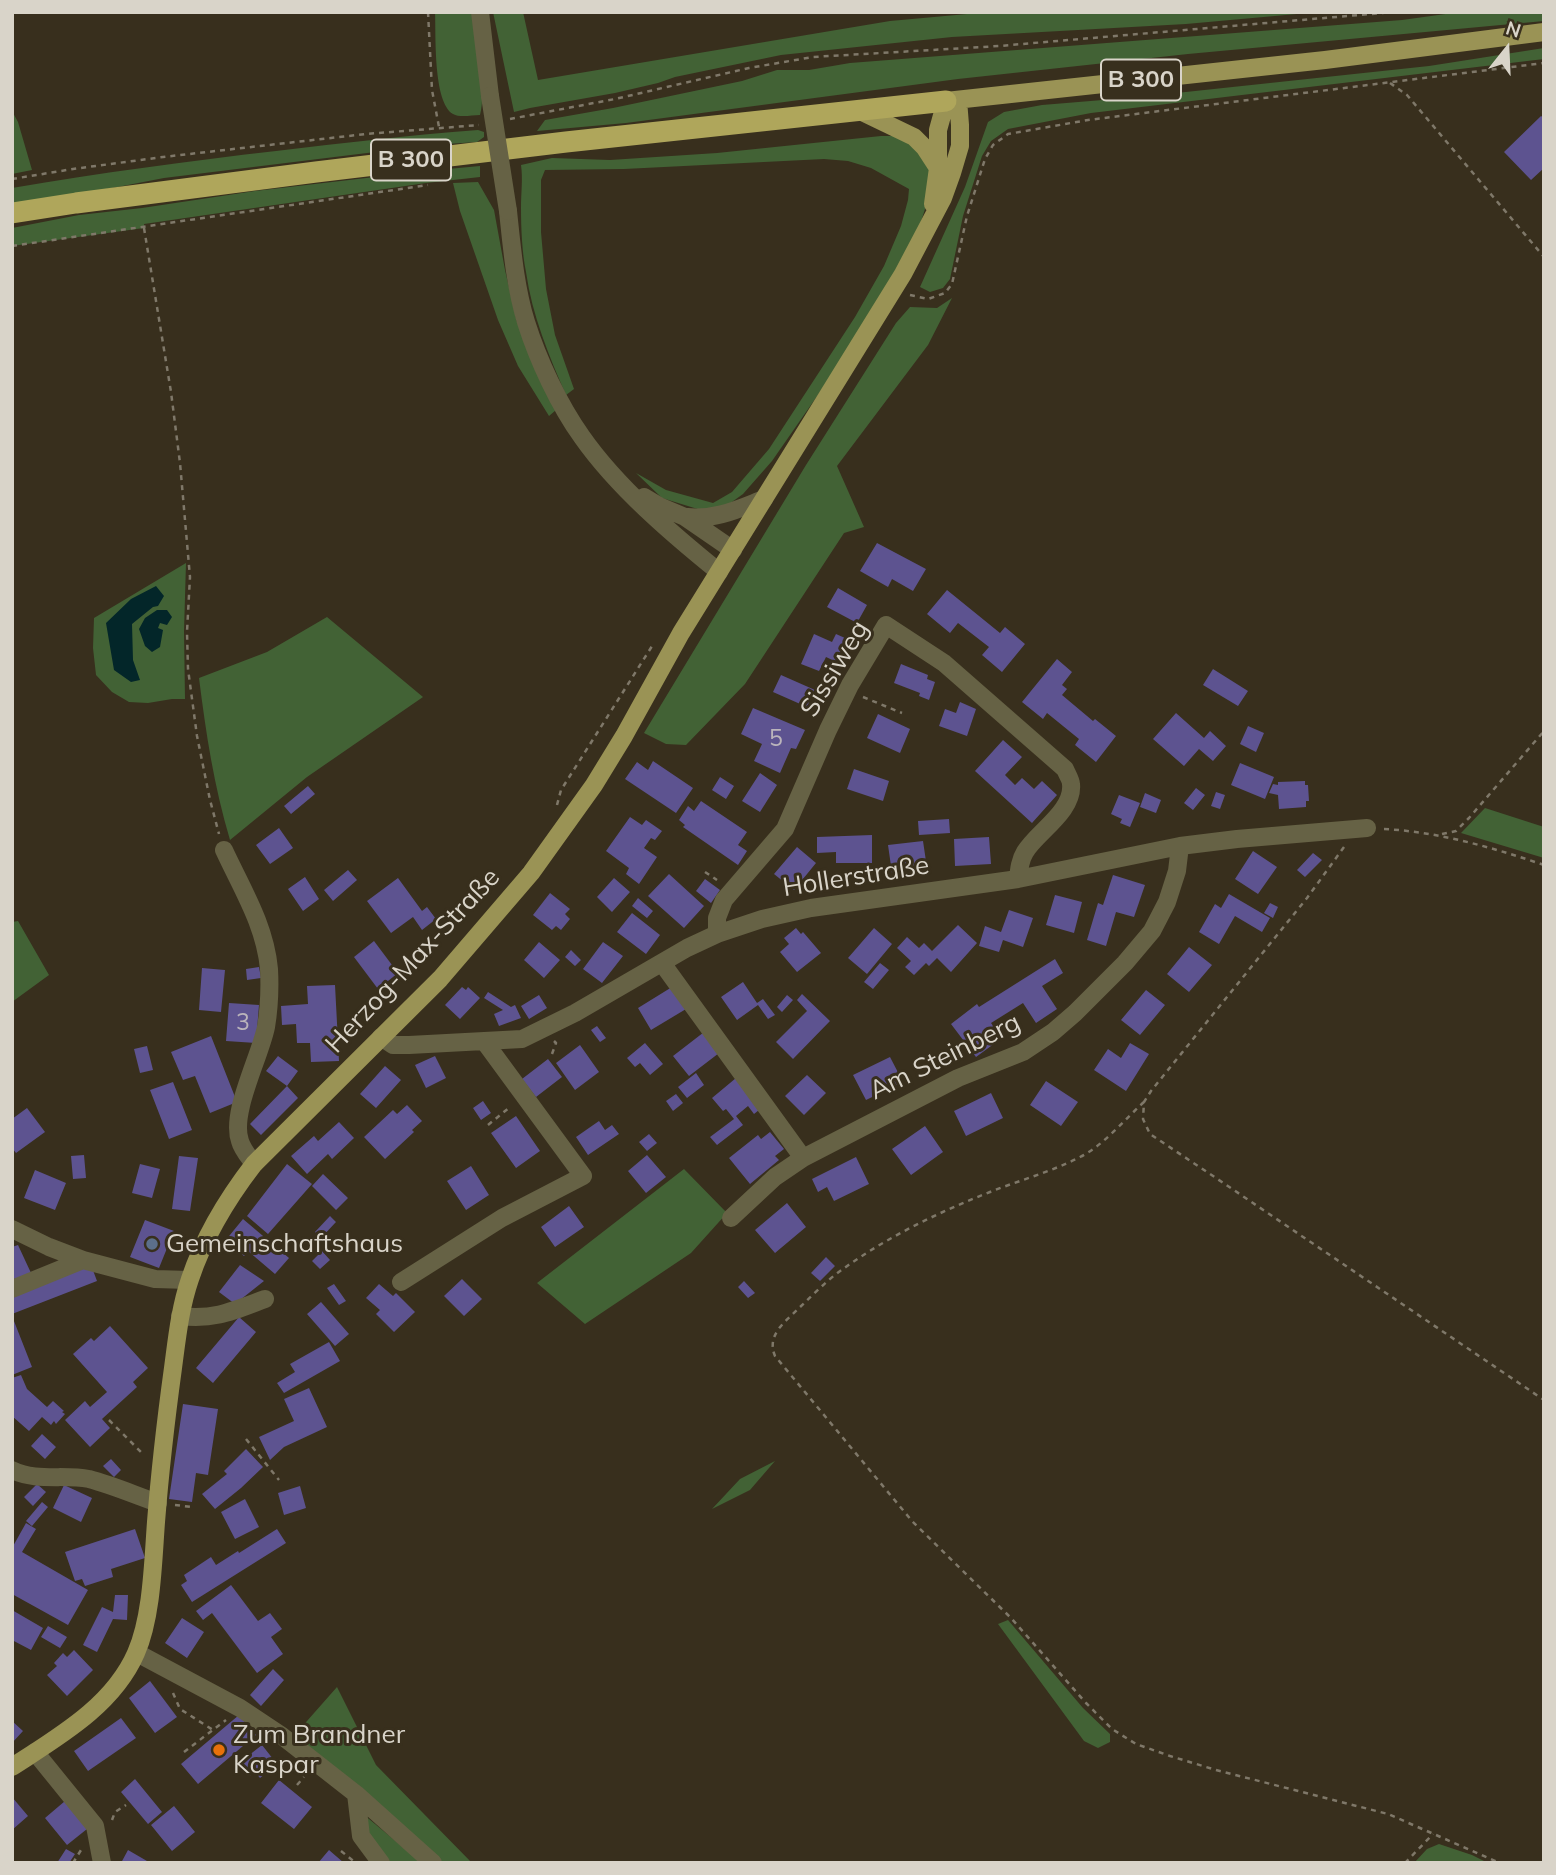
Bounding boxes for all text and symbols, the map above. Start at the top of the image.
north arrow [1472,14,1542,84]
text: N [1503,15,1524,43]
road number: B 300 [1101,60,1181,100]
road number: B 300 [371,140,451,180]
street label: Sissiweg [794,615,876,723]
house number: 5 [769,725,783,753]
street label: Hollerstraße [780,850,932,904]
street label: Herzog-Max-Straße [319,862,507,1060]
street label: Am Steinberg [864,1007,1026,1107]
house number: 3 [236,1009,250,1037]
place label: Gemeinschaftshaus [166,1228,403,1260]
marker: Gemeinschaftshaus [144,1236,160,1252]
place label: Zum Brandner Kaspar [233,1719,405,1780]
marker: Zum Brandner Kaspar [211,1742,227,1758]

